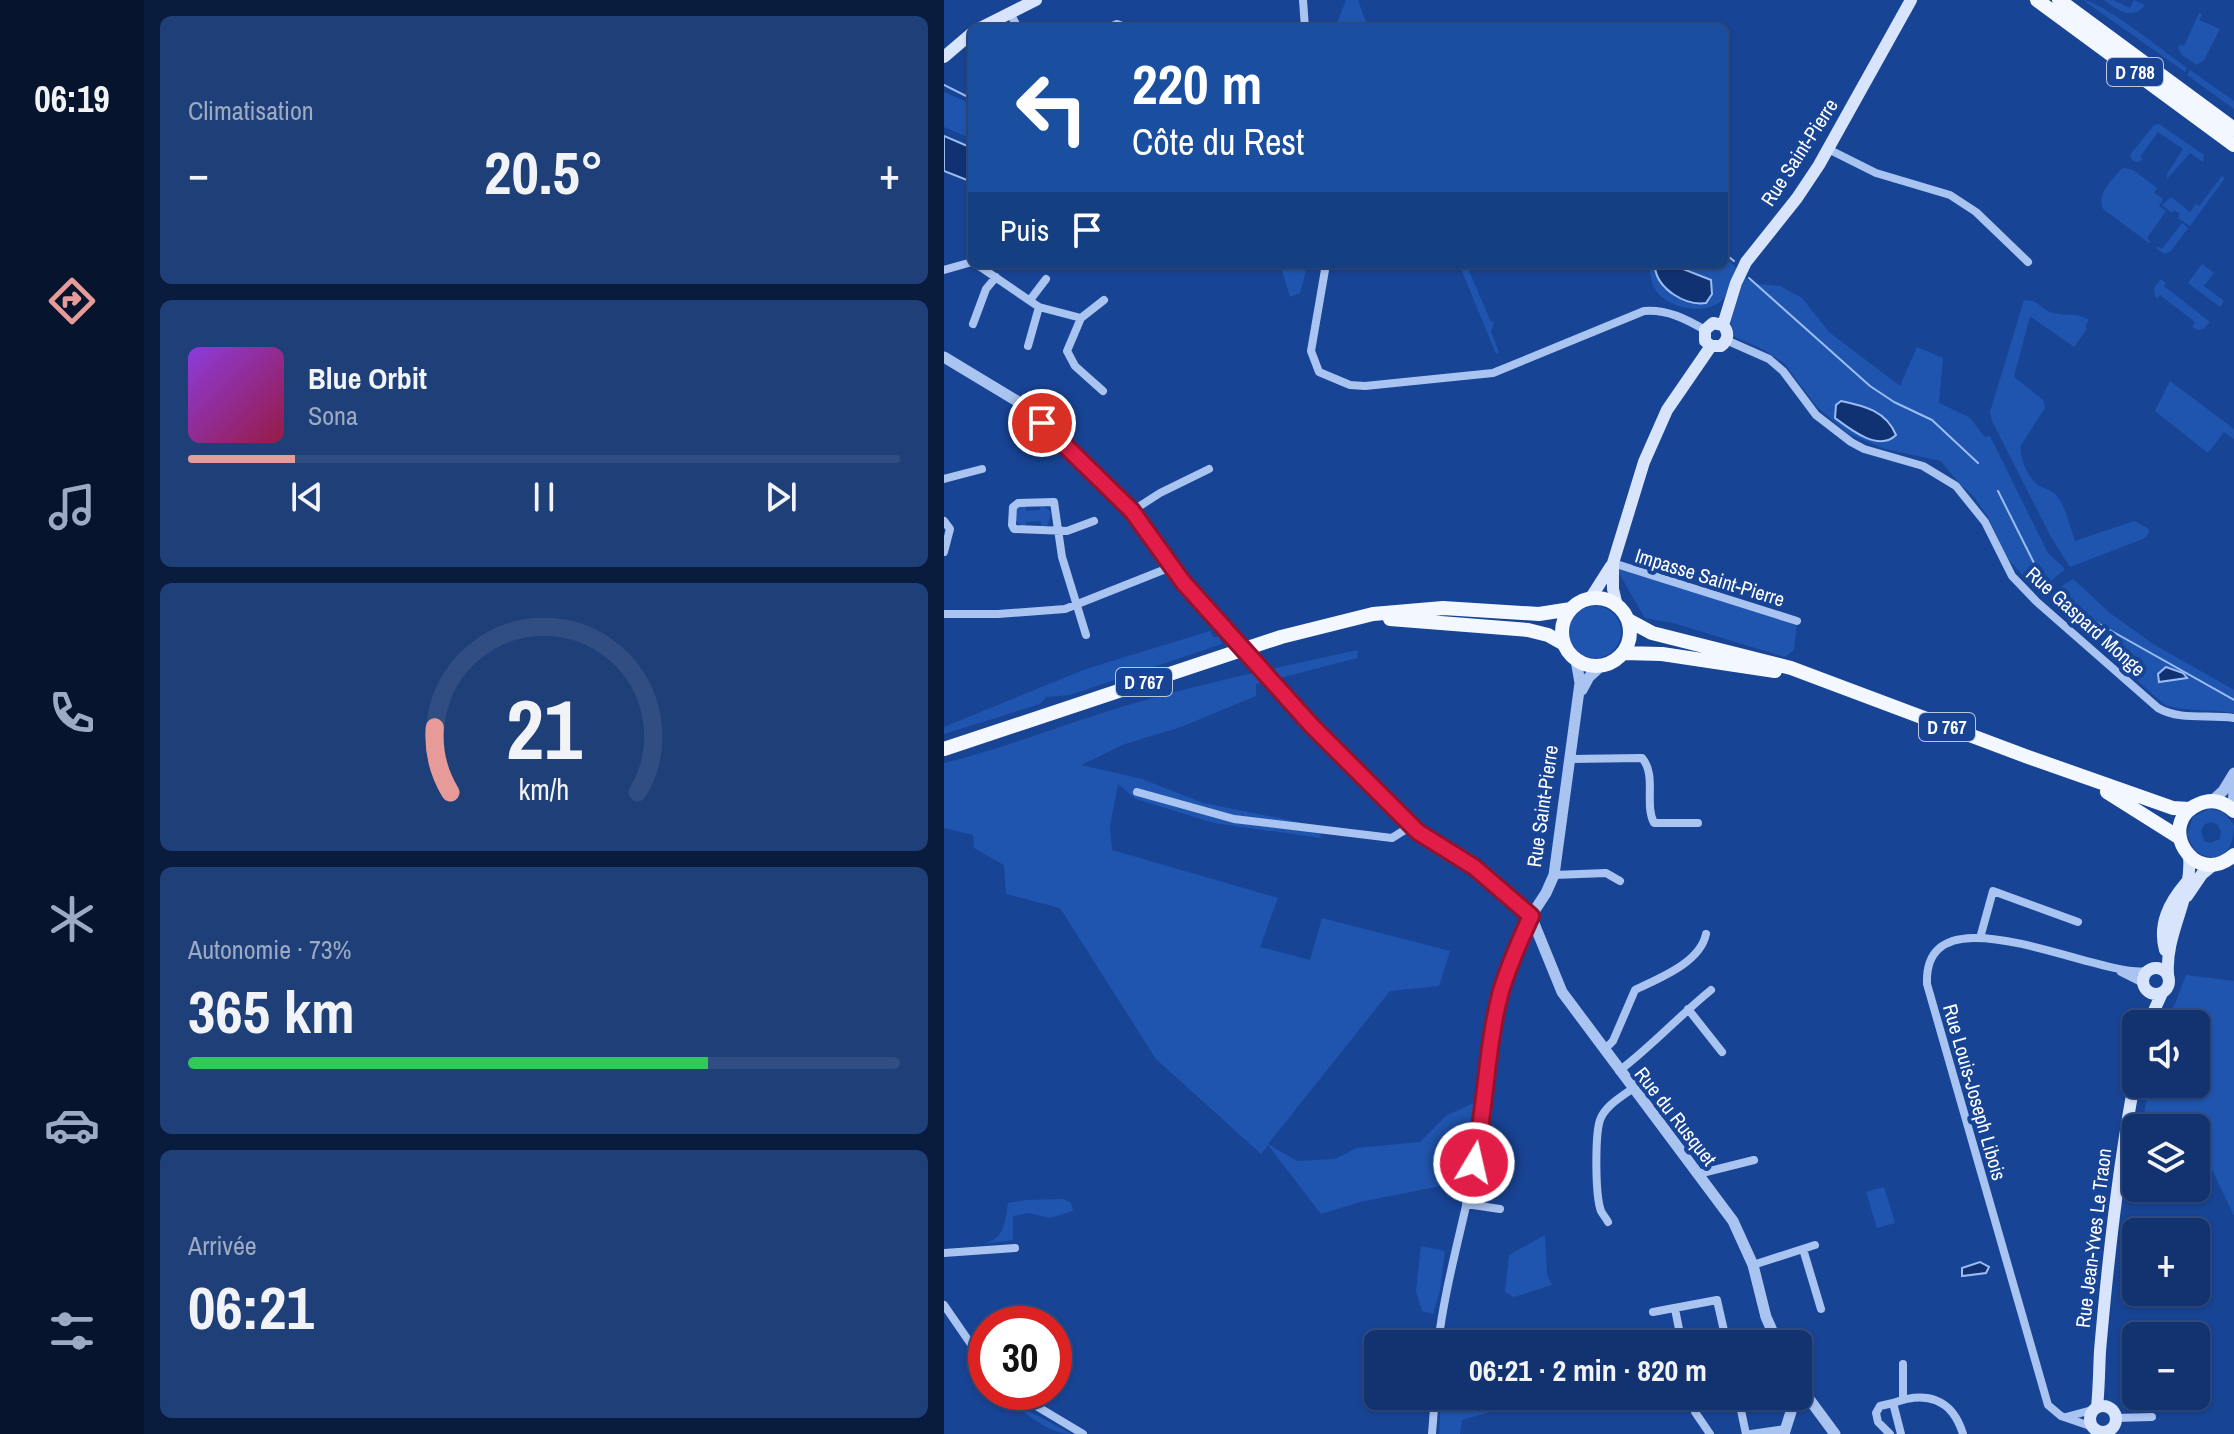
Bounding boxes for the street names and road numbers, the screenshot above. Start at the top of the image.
road number: D 788 [2107,58,2163,86]
street label: Rue Saint-Pierre [1754,93,1844,211]
street label: Impasse Saint-Pierre [1632,541,1788,613]
street label: Rue Gaspard Monge [2020,560,2152,682]
road number: D 767 [1116,668,1172,696]
road number: D 767 [1919,713,1975,741]
street label: Rue Saint-Pierre [1520,743,1564,869]
street label: Rue Louis-Joseph Libois [1937,1001,2013,1183]
street label: Rue du Rusquet [1629,1061,1723,1171]
street label: Rue Jean-Yves Le Traon [2069,1147,2117,1329]

